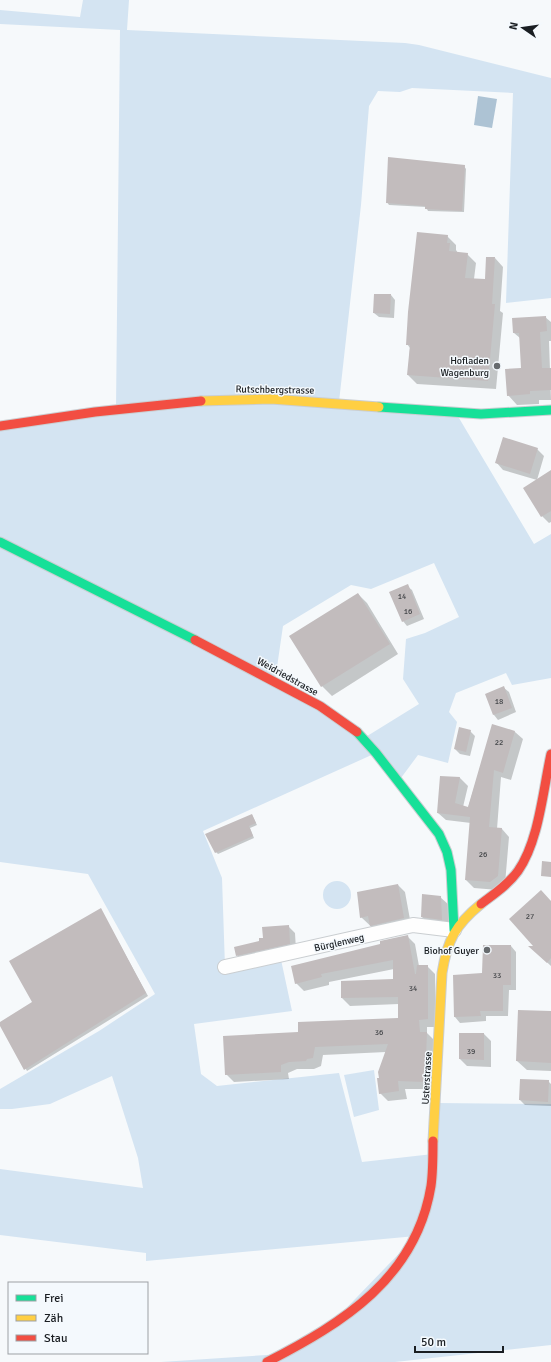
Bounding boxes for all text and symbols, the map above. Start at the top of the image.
north arrow [503,8,543,48]
text: N [507,21,521,31]
place label: Hofladen Wagenburg [440,355,489,379]
marker: Hofladen Wagenburg [492,361,502,371]
street label: Rutschbergstrasse [236,383,314,397]
house number: 14 [398,591,407,601]
house number: 16 [404,606,412,616]
street label: Weidriedstrasse [255,655,320,699]
house number: 18 [495,696,503,706]
house number: 22 [495,737,503,747]
house number: 26 [479,849,487,859]
house number: 27 [526,911,534,921]
street label: Bürglenweg [313,931,365,955]
place label: Biohof Guyer [424,945,479,957]
marker: Biohof Guyer [482,945,492,955]
house number: 33 [493,970,501,980]
house number: 34 [409,983,418,993]
house number: 36 [375,1027,383,1037]
house number: 39 [467,1046,475,1056]
street label: Usterstrasse [420,1051,434,1105]
legend [8,1282,148,1354]
text: Frei [44,1291,63,1306]
text: Zäh [44,1311,63,1326]
scale bar [415,1328,503,1354]
text: Stau [44,1331,68,1346]
text: 50 m [421,1335,446,1350]

